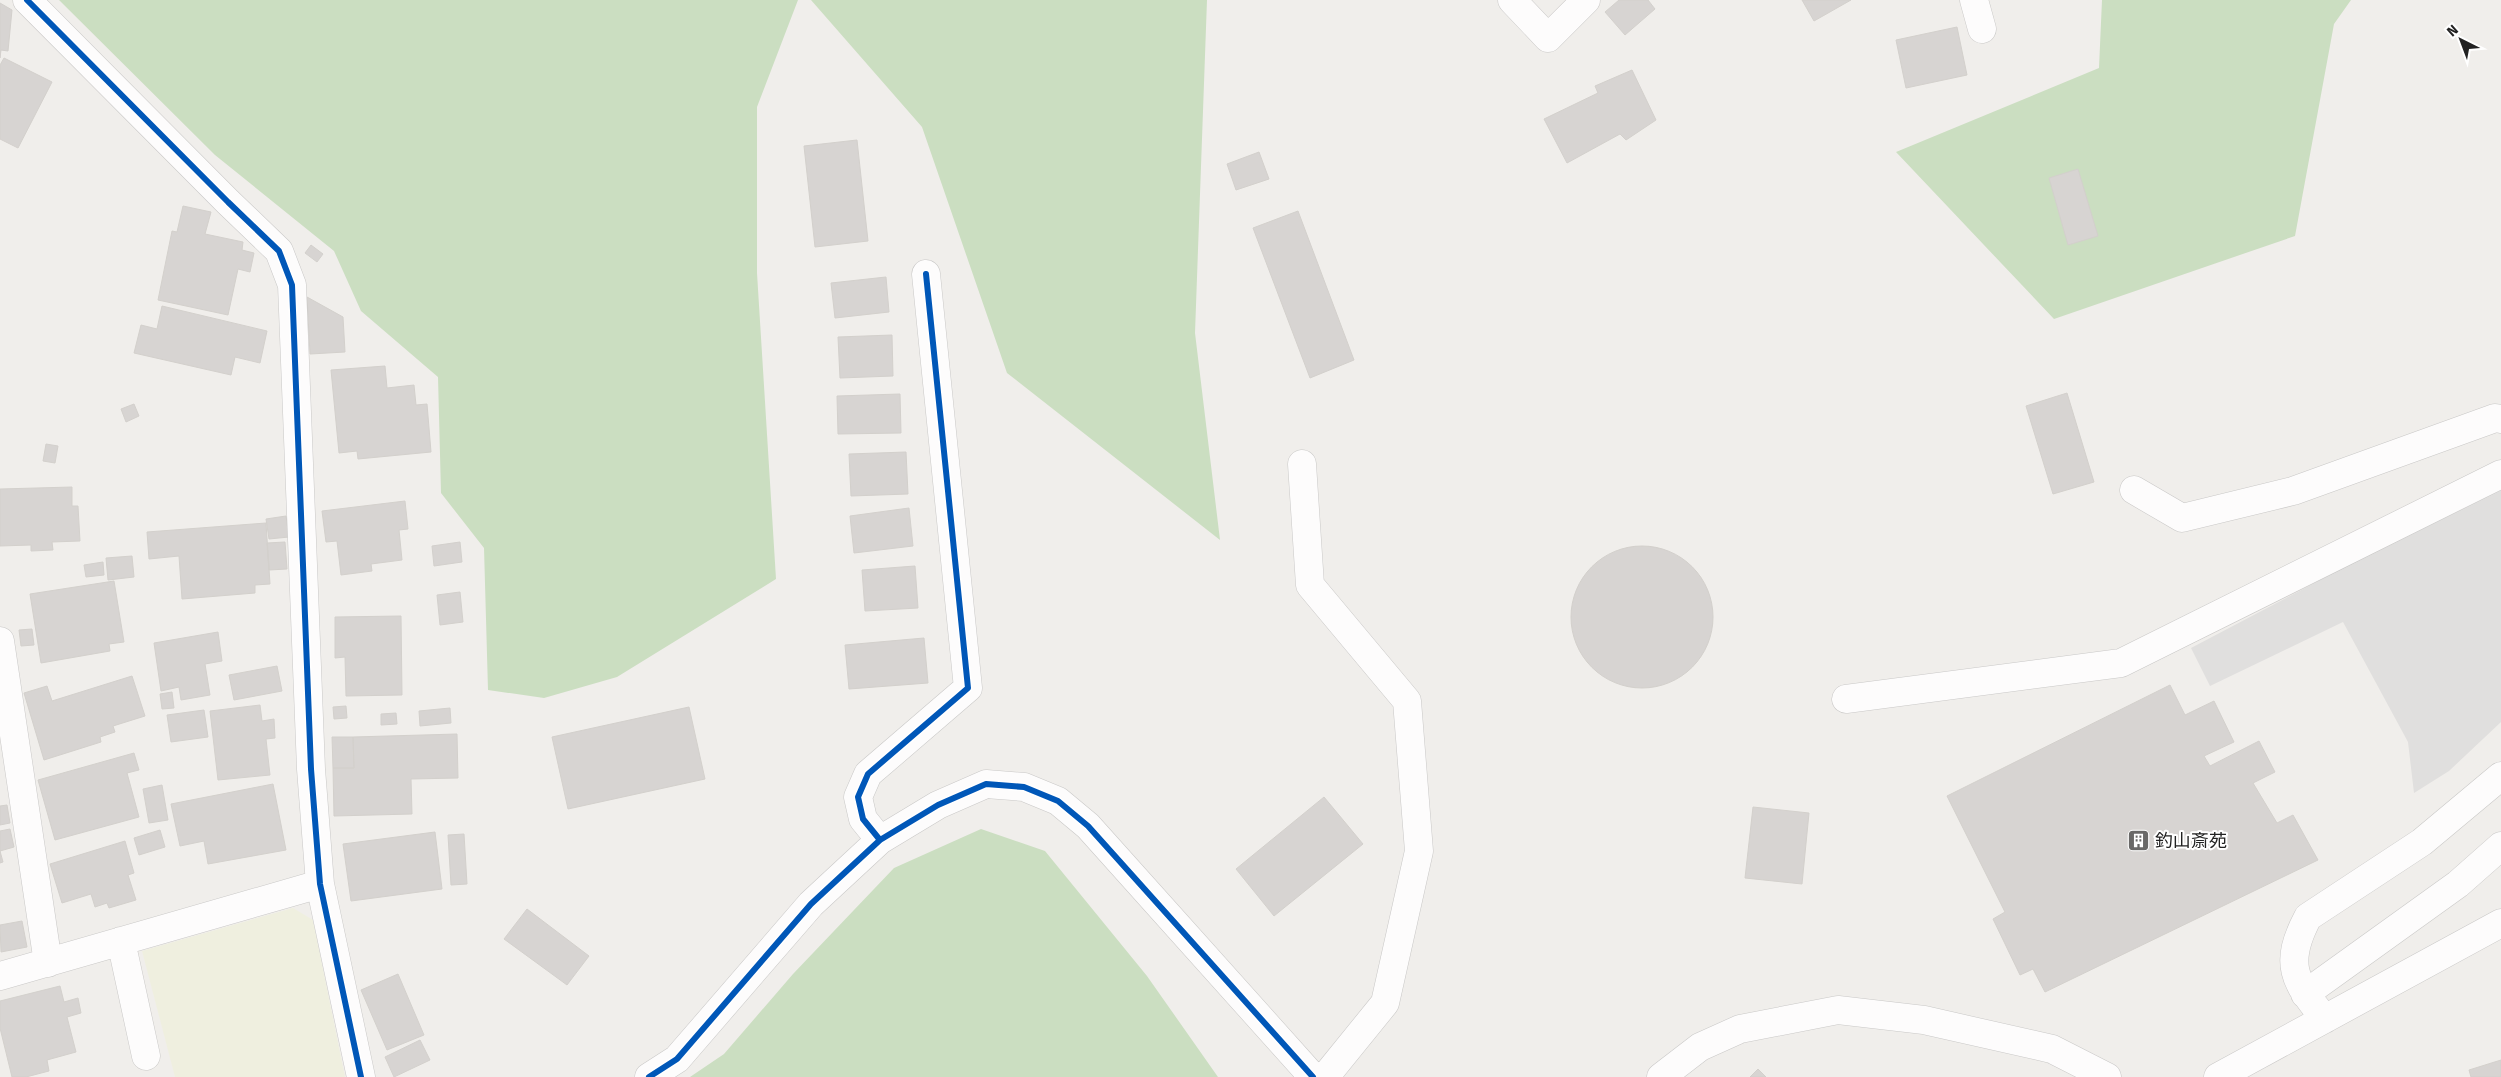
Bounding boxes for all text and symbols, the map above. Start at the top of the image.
north arrow [2436,15,2486,65]
text: N [2443,21,2462,40]
building icon: 釣山斎苑 [2127,829,2151,853]
place label: 釣山斎苑 [2155,830,2227,852]

